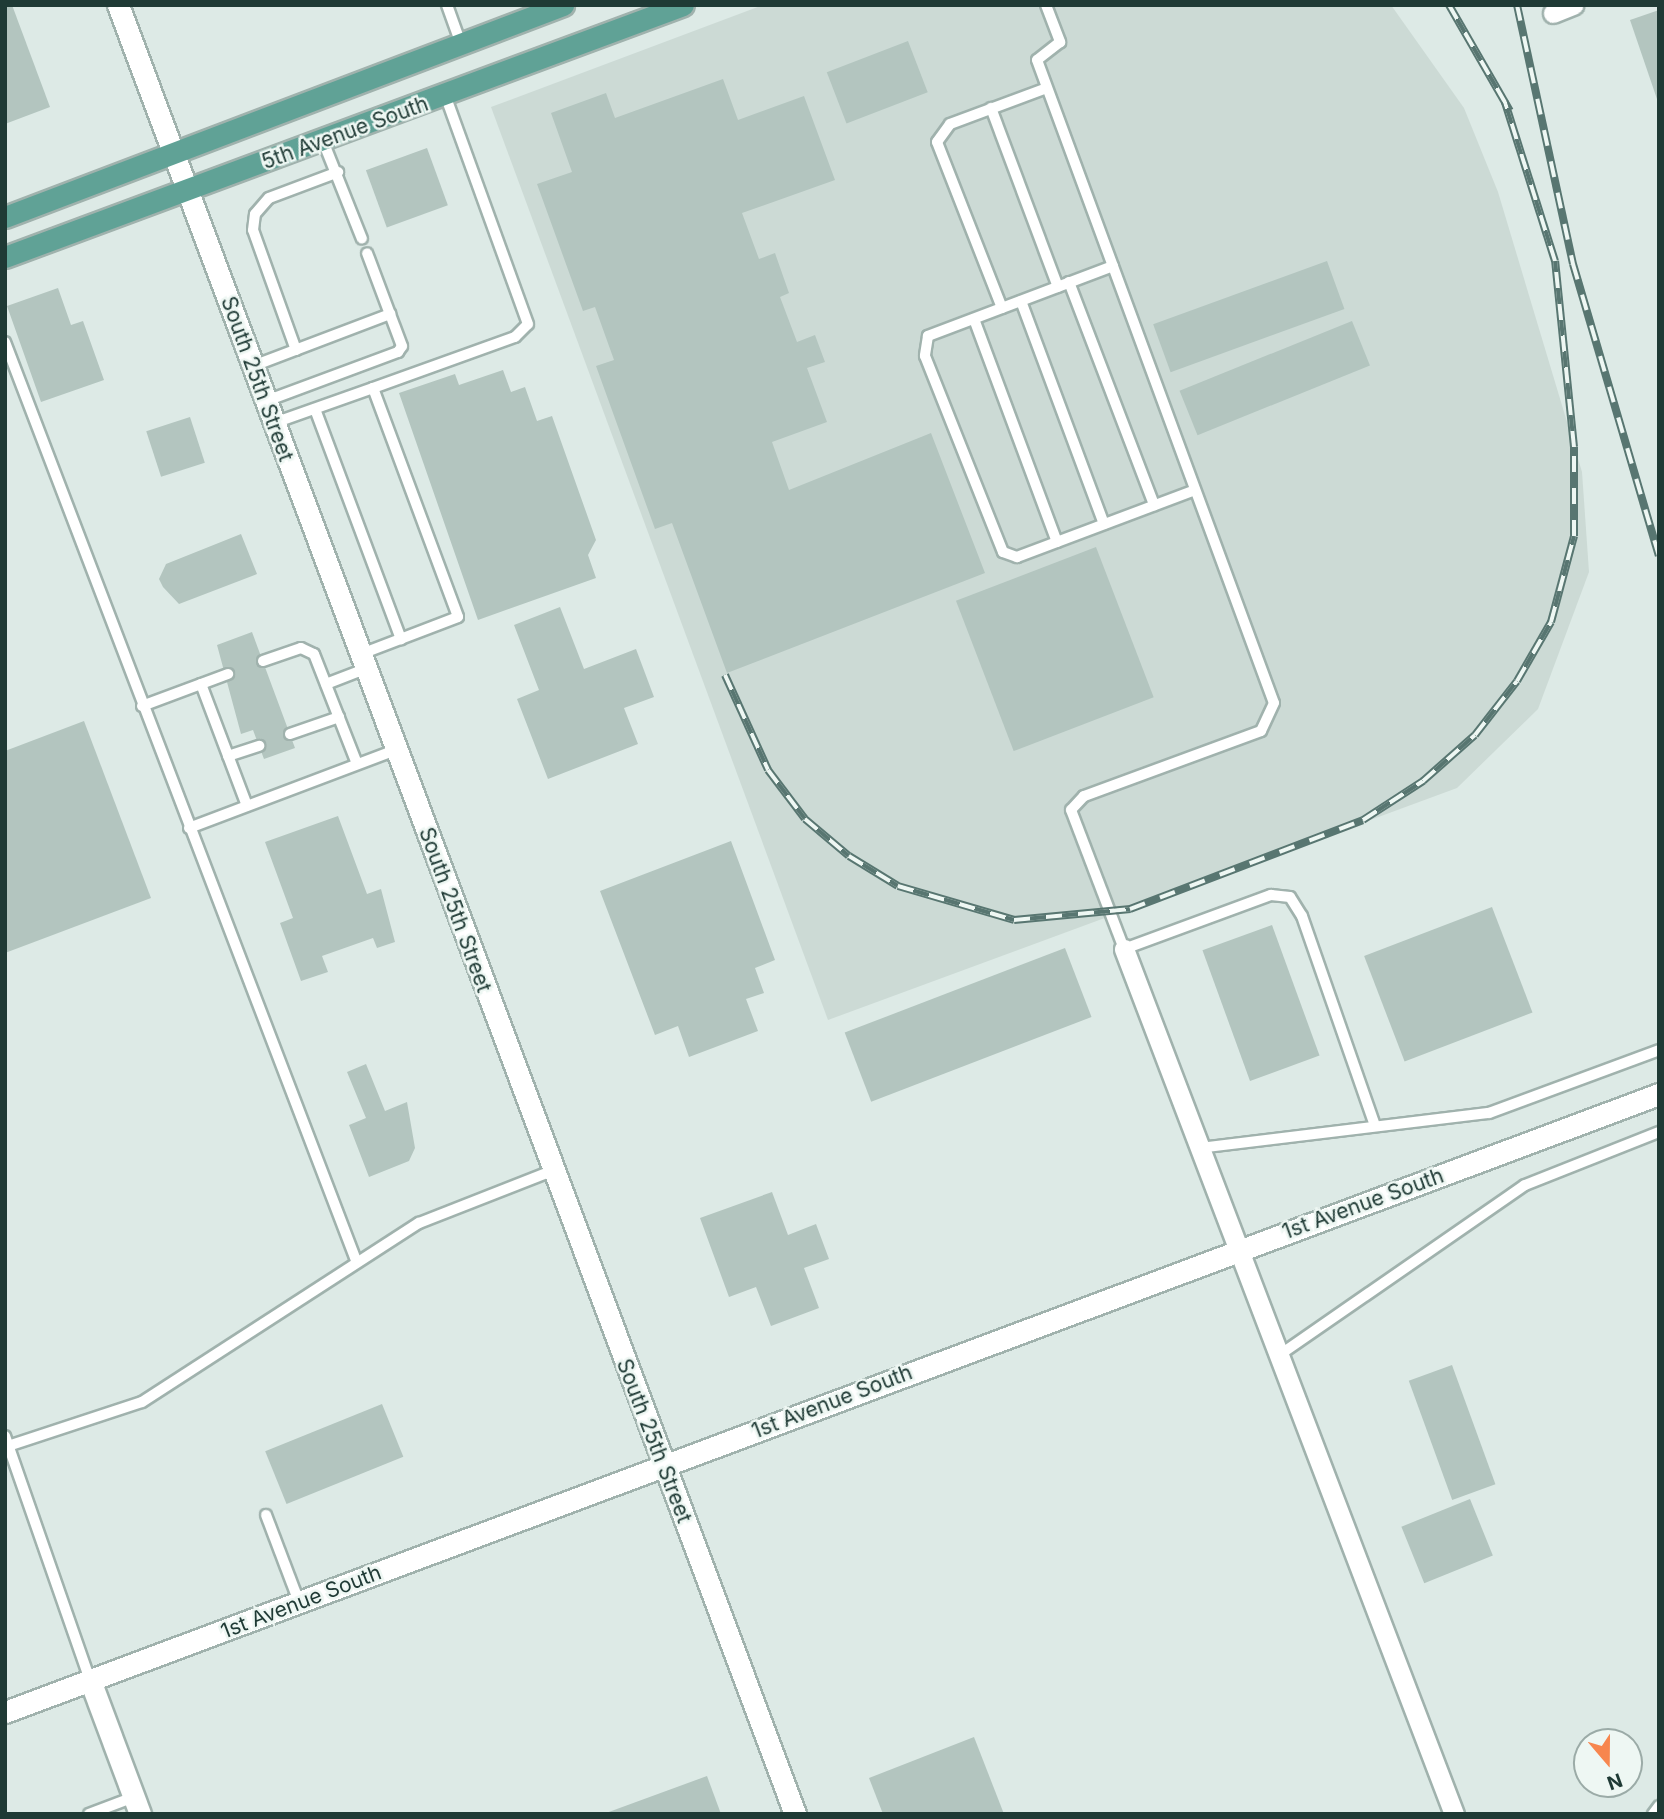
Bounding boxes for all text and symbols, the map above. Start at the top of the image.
street label: 5th Avenue South [258,91,432,175]
street label: South 25th Street [215,293,299,465]
street label: South 25th Street [413,824,497,996]
street label: 1st Avenue South [1279,1163,1447,1245]
street label: South 25th Street [611,1355,697,1527]
street label: 1st Avenue South [748,1360,916,1444]
street label: 1st Avenue South [217,1560,385,1644]
north arrow [1573,1728,1643,1798]
text: N [1604,1768,1625,1795]

